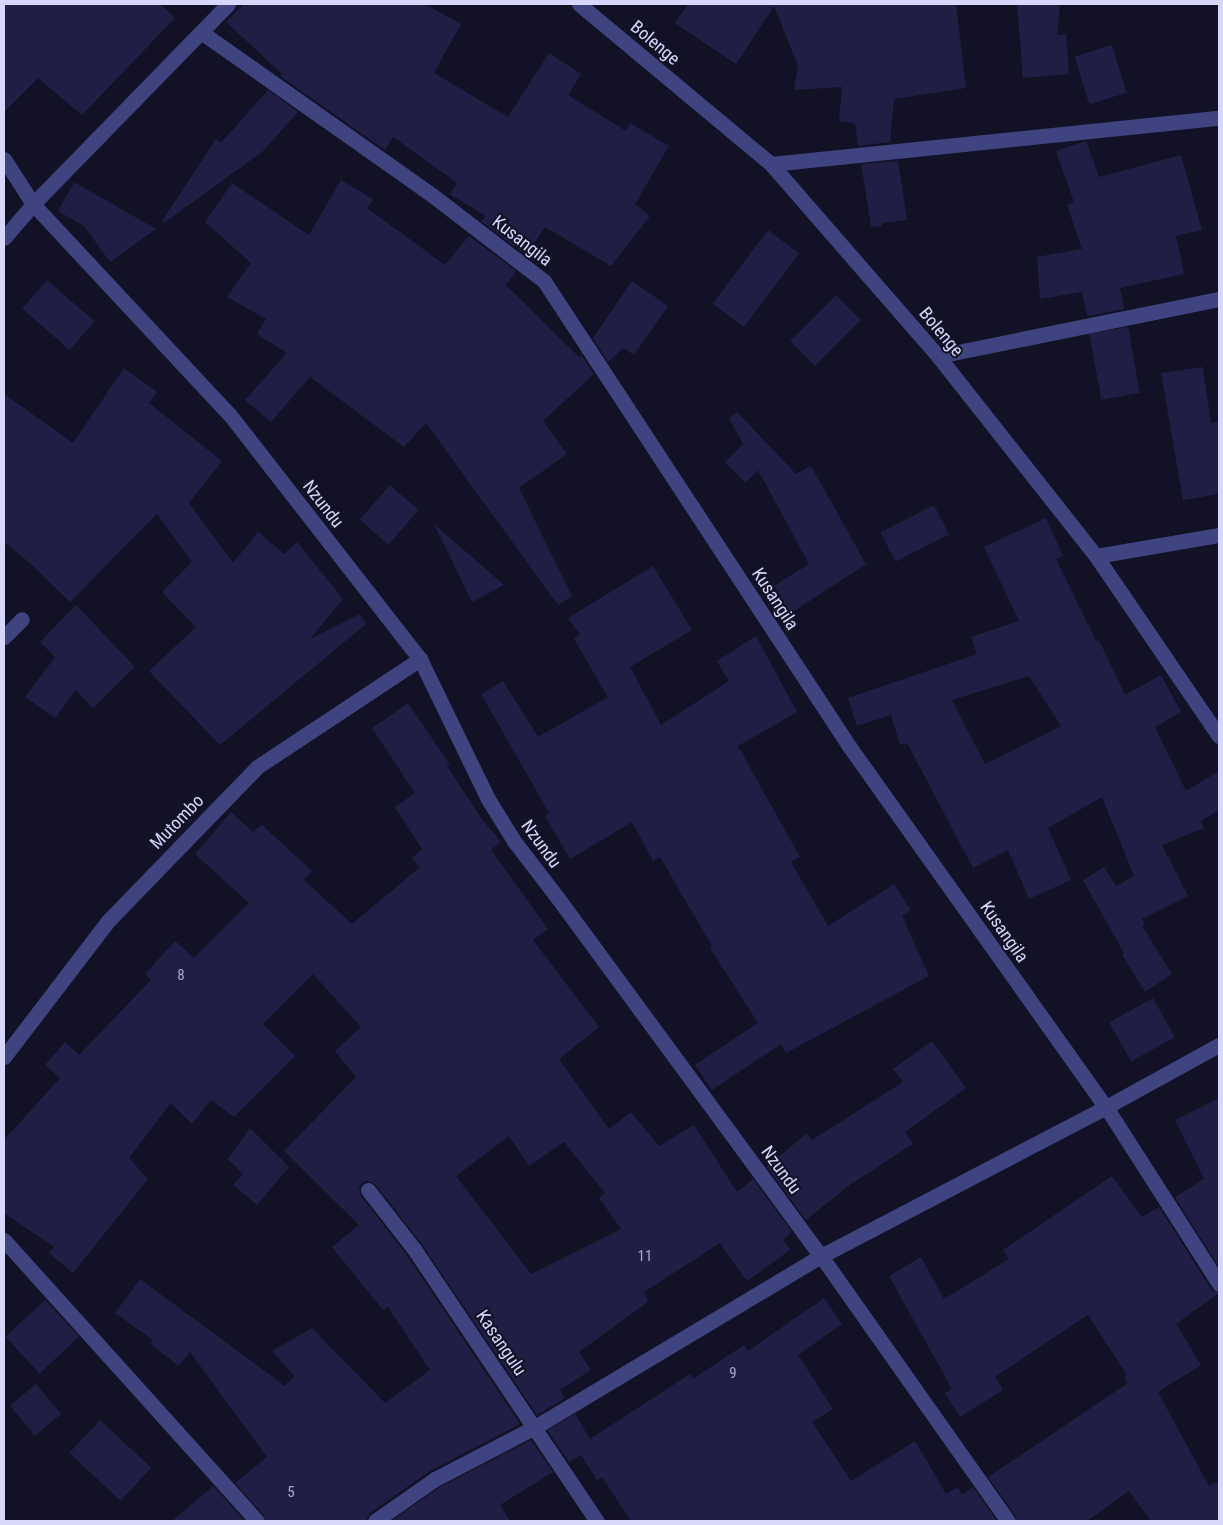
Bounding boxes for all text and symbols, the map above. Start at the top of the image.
street label: Bolenge [626,16,684,70]
street label: Kusangila [488,211,556,271]
street label: Bolenge [914,303,968,361]
street label: Nzundu [298,476,348,532]
street label: Kusangila [747,564,803,634]
street label: Mutombo [146,790,208,854]
street label: Nzundu [516,816,566,872]
street label: Kusangila [975,897,1033,967]
house number: 8 [177,967,185,985]
street label: Nzundu [756,1142,806,1198]
house number: 11 [638,1248,652,1266]
street label: Kasangulu [471,1306,531,1380]
house number: 9 [729,1365,737,1383]
house number: 5 [287,1484,295,1502]

